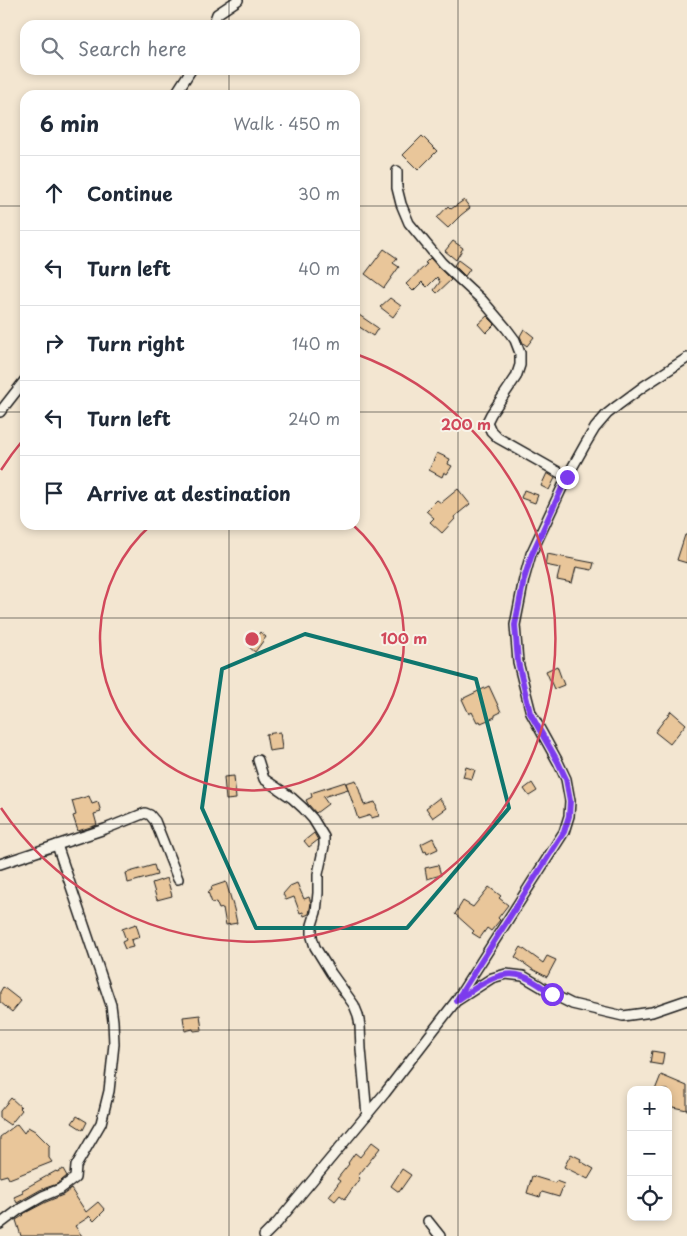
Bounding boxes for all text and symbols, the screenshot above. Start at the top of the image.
search box [20,20,360,75]
icon: search [38,34,66,62]
text: Search here [78,34,187,62]
text: 6 min [40,107,99,139]
text: Walk · 450 m [234,111,340,135]
icon: ahead [40,179,68,207]
text: Continue [87,179,173,207]
text: 30 m [298,181,340,205]
icon: left [40,254,68,282]
text: Turn left [87,254,171,282]
text: 40 m [298,256,340,280]
icon: right [40,329,68,357]
text: Turn right [87,329,185,357]
text: 140 m [292,331,340,355]
icon: left [40,404,68,432]
text: Turn left [87,404,171,432]
text: 240 m [288,406,340,430]
text: 200 m [441,412,491,435]
route end [556,466,579,489]
icon: arrive [40,479,68,507]
text: Arrive at destination [87,479,291,507]
text: 100 m [381,626,427,649]
centre of rings [243,630,261,648]
route start [541,983,564,1006]
map controls [627,1086,672,1221]
button: + [627,1086,672,1131]
button: − [627,1131,672,1176]
button: locate [627,1176,672,1221]

